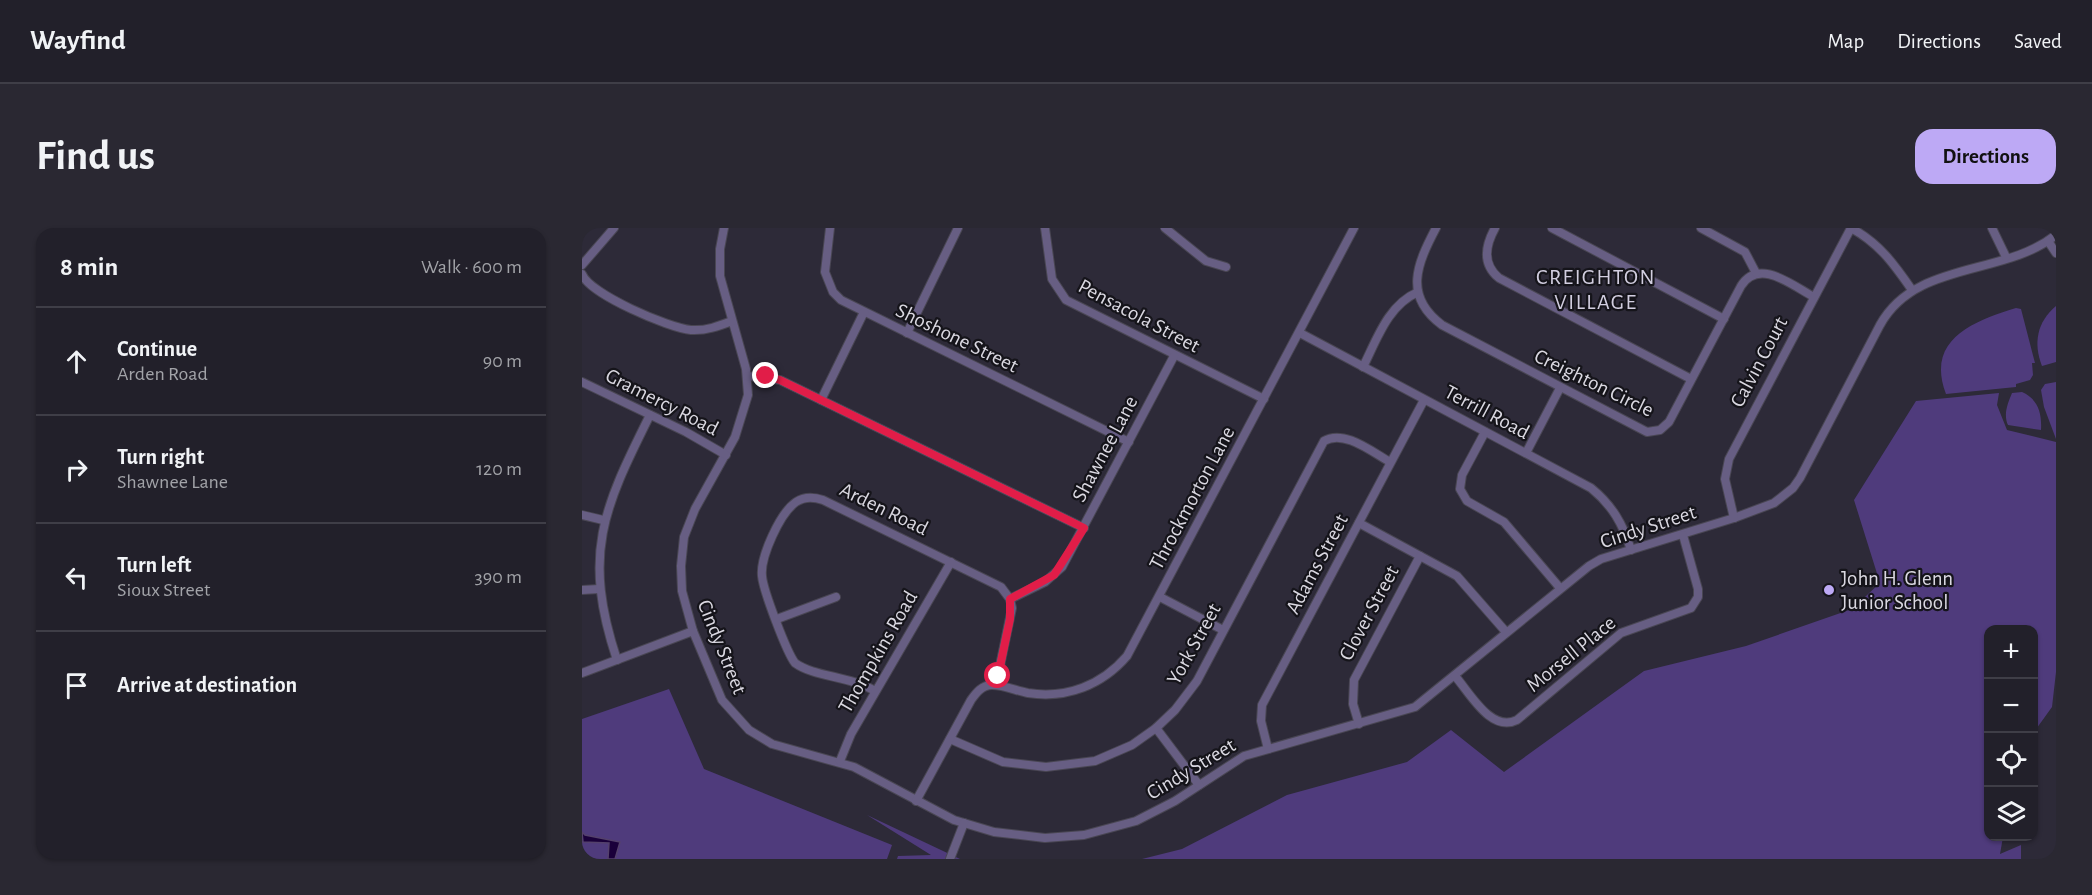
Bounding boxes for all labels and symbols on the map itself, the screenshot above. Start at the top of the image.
district label: CREIGHTON VILLAGE [1536,266,1656,313]
street label: Pensacola Street [1075,275,1203,357]
street label: Shoshone Street [893,299,1022,377]
street label: Calvin Court [1727,313,1792,411]
street label: Creighton Circle [1531,345,1657,421]
route end [752,362,778,388]
street label: Gramercy Road [602,365,722,440]
street label: Terrill Road [1441,381,1533,443]
street label: Shawnee Lane [1068,393,1142,505]
street label: Throckmorton Lane [1145,423,1239,573]
street label: Arden Road [837,479,932,539]
street label: Cindy Street [1597,502,1699,552]
street label: Adams Street [1282,510,1352,617]
street label: Clover Street [1335,562,1403,664]
place label: John H. Glenn Junior School [1841,568,1953,613]
marker: John H. Glenn Junior School [1822,583,1836,597]
street label: Thompkins Road [835,587,921,717]
street label: Cindy Street [694,597,750,697]
street label: York Street [1163,600,1225,688]
street label: Morsell Place [1522,612,1620,696]
route start [984,662,1010,688]
street label: Cindy Street [1143,734,1239,804]

